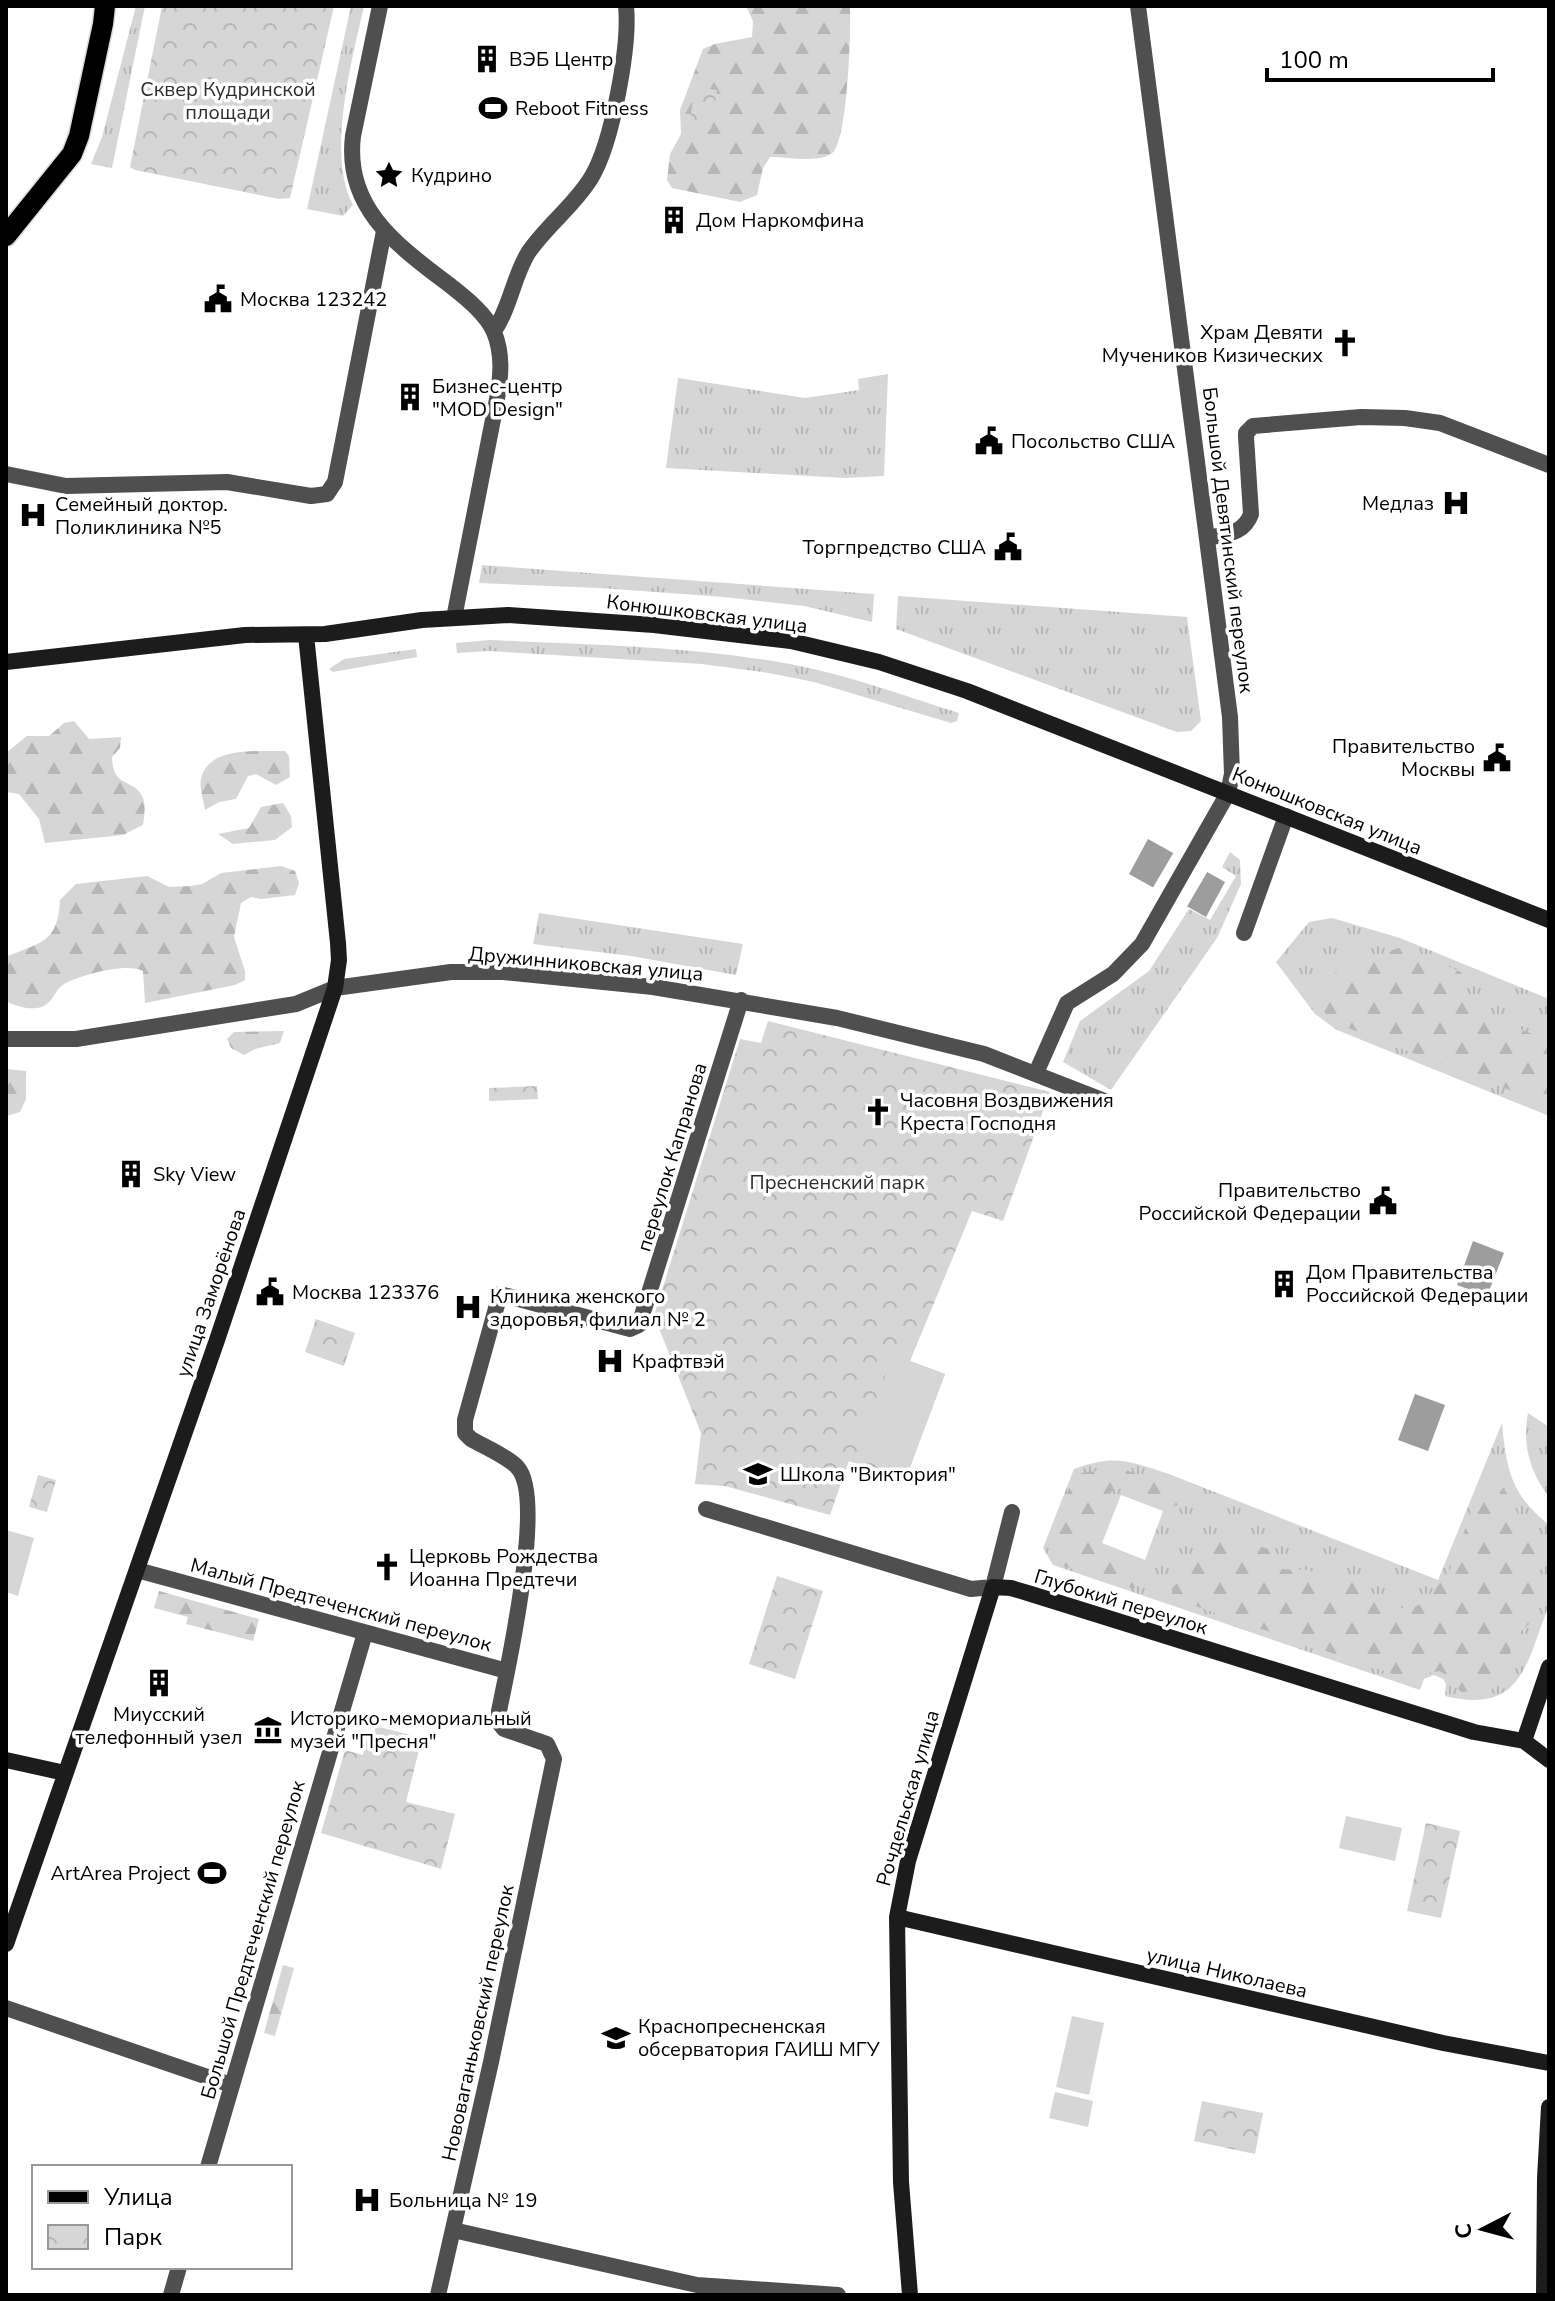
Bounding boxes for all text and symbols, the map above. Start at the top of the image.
scale bar [1267,32,1493,82]
building icon: ВЭБ Центр [472,44,502,74]
text: 100 m [1279,44,1349,76]
place label: ВЭБ Центр [509,46,613,73]
park label: Сквер Кудринской площади [140,76,316,126]
sports icon: Reboot Fitness [478,93,508,123]
place label: Reboot Fitness [515,95,649,122]
place icon: Кудрино [374,160,404,190]
place label: Кудрино [411,162,492,189]
building icon: Дом Наркомфина [659,205,689,235]
place label: Дом Наркомфина [696,207,864,234]
public building icon: Москва 123242 [203,284,233,314]
place label: Москва 123242 [240,286,387,313]
place label: Храм Девяти Мучеников Кизических [1102,319,1323,369]
church icon: Храм Девяти Мучеников Кизических [1330,328,1360,358]
place label: Бизнес-центр "MOD Design" [432,373,563,423]
building icon: Бизнес-центр "MOD Design" [395,382,425,412]
street label: Большой Девятинский переулок [1196,386,1260,695]
public building icon: Посольство США [974,426,1004,456]
place label: Посольство США [1011,428,1175,455]
hospital icon: Медлаз [1441,488,1471,518]
place label: Медлаз [1362,490,1434,517]
place label: Семейный доктор. Поликлиника №5 [55,491,228,541]
hospital icon: Семейный доктор. Поликлиника №5 [18,500,48,530]
public building icon: Торгпредство США [993,532,1023,562]
place label: Торгпредство США [803,534,986,561]
street label: Конюшковская улица [605,588,809,640]
place label: Правительство Москвы [1332,733,1475,783]
public building icon: Правительство Москвы [1482,743,1512,773]
street label: Конюшковская улица [1228,761,1426,861]
street label: Дружинниковская улица [467,940,705,988]
street label: переулок Капранова [630,1059,714,1255]
place label: Часовня Воздвижения Креста Господня [900,1087,1114,1137]
church icon: Часовня Воздвижения Креста Господня [863,1097,893,1127]
building icon: Sky View [116,1159,146,1189]
place label: Sky View [153,1161,236,1188]
park label: Пресненский парк [750,1169,925,1196]
place label: Правительство Российской Федерации [1139,1177,1361,1227]
public building icon: Правительство Российской Федерации [1368,1186,1398,1216]
street label: улица Заморёнова [170,1205,252,1381]
place label: Дом Правительства Российской Федерации [1306,1259,1528,1309]
building icon: Дом Правительства Российской Федерации [1269,1269,1299,1299]
public building icon: Москва 123376 [255,1277,285,1307]
place label: Москва 123376 [292,1279,439,1306]
place label: Клиника женского здоровья, филиал № 2 [490,1283,706,1333]
hospital icon: Клиника женского здоровья, филиал № 2 [453,1292,483,1322]
hospital icon: Крафтвэй [595,1346,625,1376]
place label: Крафтвэй [632,1348,725,1375]
school or university icon: Школа "Виктория" [743,1459,773,1489]
place label: Школа "Виктория" [780,1461,956,1488]
place label: Церковь Рождества Иоанна Предтечи [409,1543,598,1593]
street label: Малый Предтеченский переулок [188,1552,495,1658]
church icon: Церковь Рождества Иоанна Предтечи [372,1552,402,1582]
street label: Глубокий переулок [1031,1563,1211,1641]
building icon: Миусский телефонный узел [144,1668,174,1698]
place label: Миусский телефонный узел [76,1701,242,1751]
place label: Историко-мемориальный музей "Пресня" [290,1705,532,1755]
street label: Рочдельская улица [870,1707,946,1889]
museum icon: Историко-мемориальный музей "Пресня" [253,1715,283,1745]
street label: Большой Предтеченский переулок [194,1777,312,2103]
sports icon: ArtArea Project [197,1858,227,1888]
place label: ArtArea Project [51,1860,191,1887]
street label: Нововаганьковский переулок [435,1882,521,2164]
street label: улица Николаева [1144,1941,1310,2005]
place label: Краснопресненская обсерватория ГАИШ МГУ [638,2013,880,2063]
school or university icon: Краснопресненская обсерватория ГАИШ МГУ [601,2023,631,2053]
legend [32,2165,292,2269]
text: Улица [103,2181,173,2213]
hospital icon: Больница № 19 [352,2185,382,2215]
place label: Больница № 19 [389,2187,538,2214]
north arrow [1443,2189,1523,2269]
text: Парк [104,2221,162,2253]
text: С [1448,2222,1480,2240]

